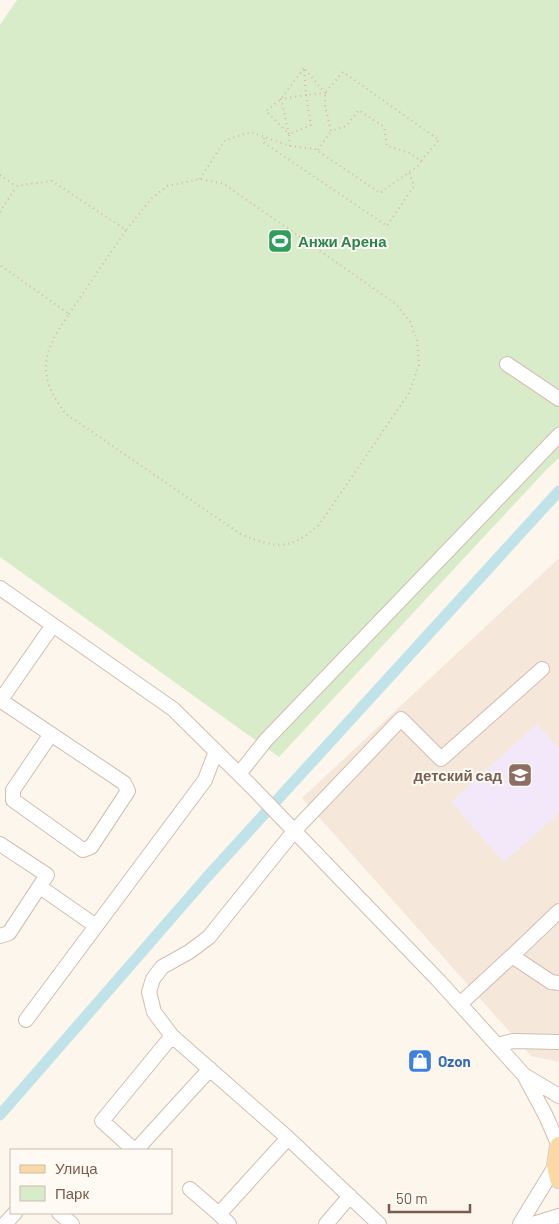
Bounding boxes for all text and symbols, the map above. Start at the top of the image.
sports icon: Анжи Арена [267,228,293,254]
place label: Анжи Арена [298,232,387,250]
school or university icon: детский сад [507,762,533,788]
place label: детский сад [414,766,502,784]
shop icon: Ozon [407,1048,433,1074]
place label: Ozon [438,1052,471,1070]
legend [10,1149,172,1214]
text: Улица [55,1159,98,1177]
scale bar [389,1182,470,1214]
text: Парк [55,1184,89,1202]
text: 50 m [396,1189,428,1207]

